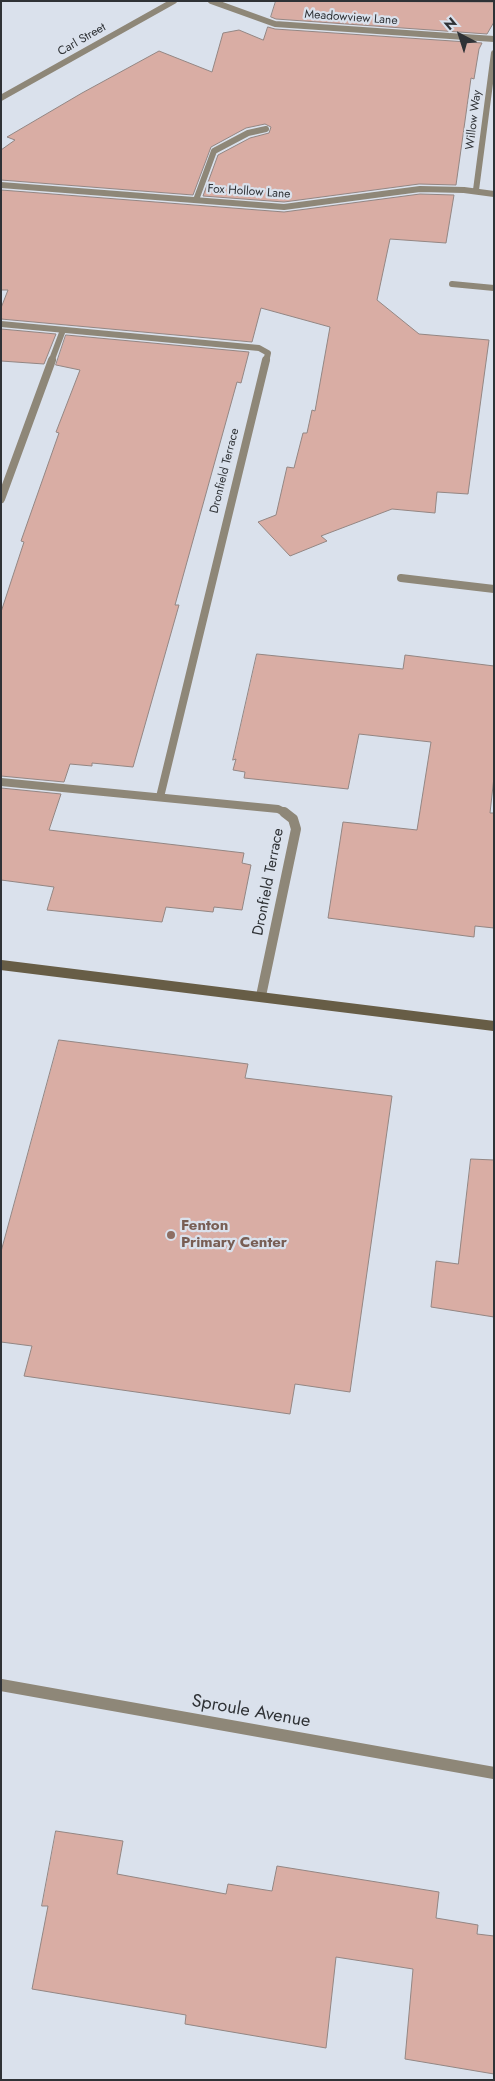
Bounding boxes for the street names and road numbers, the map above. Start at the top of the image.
street label: Meadowview Lane [304,8,398,28]
street label: Carl Street [55,20,109,60]
street label: Willow Way [463,89,485,151]
street label: Fox Hollow Lane [207,182,291,202]
street label: Dronfield Terrace [207,427,243,515]
street label: Dronfield Terrace [250,827,288,937]
street label: Sproule Avenue [190,1691,312,1733]

